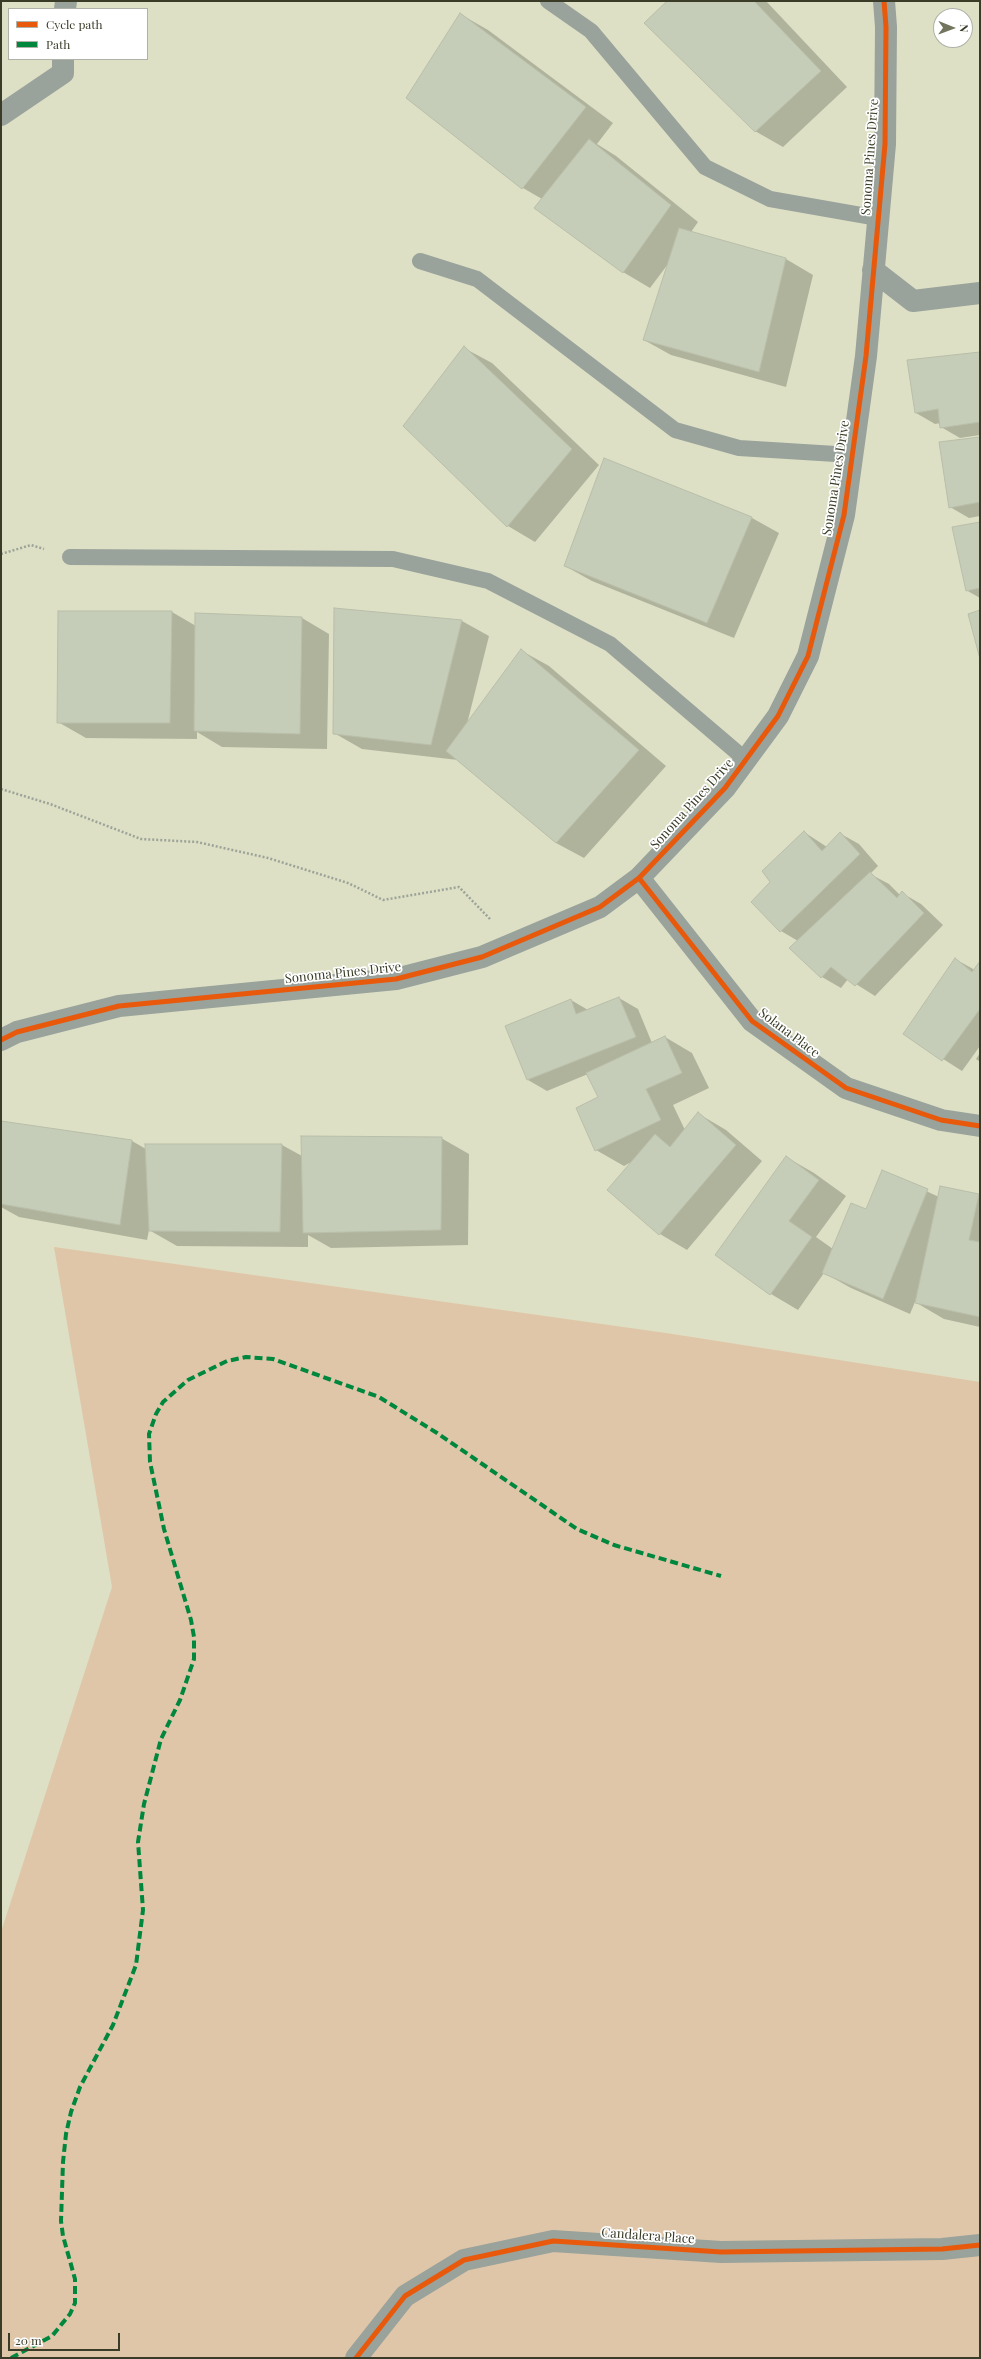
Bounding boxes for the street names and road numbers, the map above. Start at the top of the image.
street label: Sonoma Pines Drive [858,98,882,216]
street label: Sonoma Pines Drive [819,419,853,537]
street label: Sonoma Pines Drive [647,755,737,853]
street label: Sonoma Pines Drive [284,959,402,987]
street label: Solana Place [755,1005,823,1061]
street label: Candalera Place [601,2225,695,2247]

